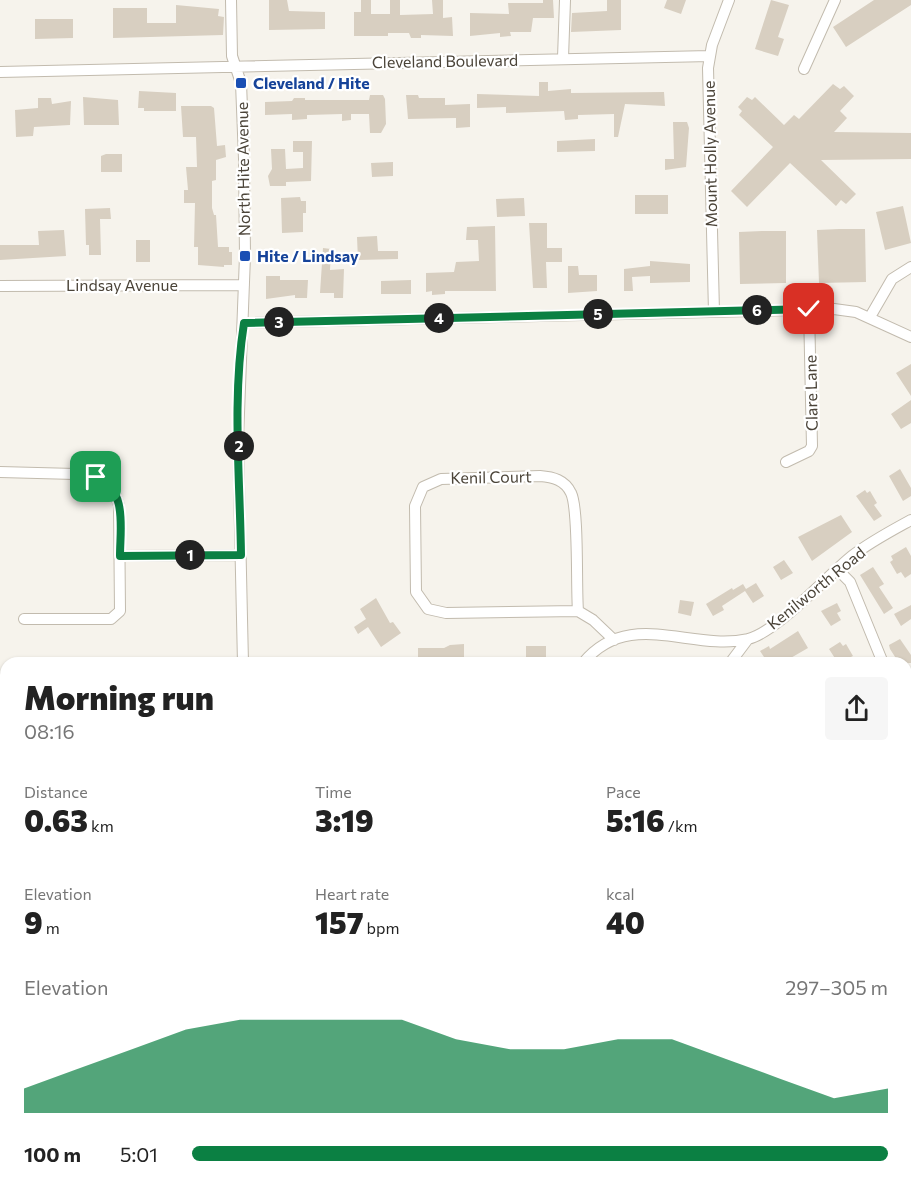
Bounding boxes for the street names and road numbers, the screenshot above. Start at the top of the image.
street label: Cleveland Boulevard [372,50,518,71]
street label: Mount Holly Avenue [699,80,720,228]
street label: North Hite Avenue [232,102,253,236]
street label: Lindsay Avenue [66,275,178,294]
street label: Clare Lane [800,355,821,431]
street label: Kenil Court [450,466,532,487]
street label: Kenilworth Road [763,542,869,633]

